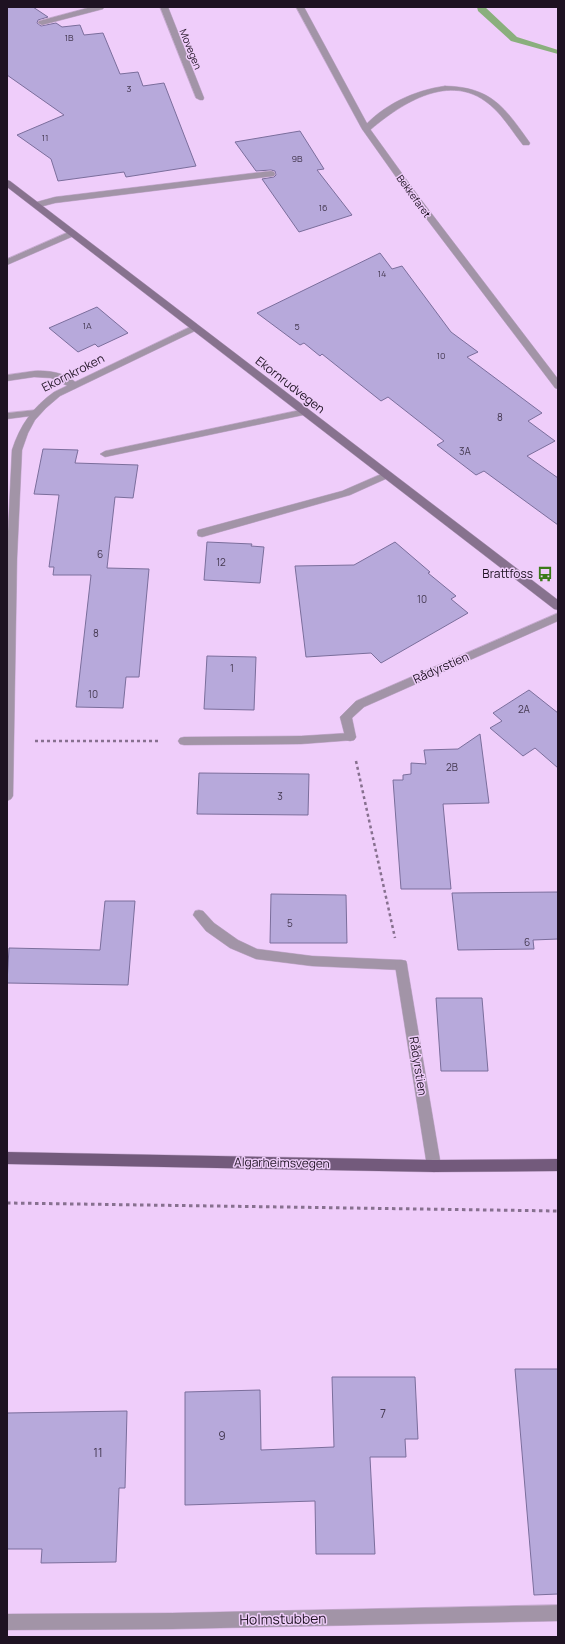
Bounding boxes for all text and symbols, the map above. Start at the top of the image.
street label: Movegen [177,27,205,71]
house number: 1B [64,31,74,44]
house number: 3 [127,82,132,95]
house number: 11 [41,131,49,144]
house number: 9B [291,152,303,165]
street label: Bekkefaret [394,172,434,220]
house number: 16 [318,201,328,214]
house number: 14 [378,267,386,280]
house number: 1A [82,319,92,332]
house number: 5 [294,320,300,333]
street label: Ekornkroken [38,349,107,396]
house number: 10 [437,349,446,362]
street label: Ekornrudvegen [252,352,329,417]
house number: 8 [497,410,503,424]
house number: 3A [459,444,472,458]
house number: 6 [97,547,103,561]
house number: 12 [216,555,226,569]
place label: Brattfoss [482,565,533,582]
bus stop icon: Brattfoss [536,565,554,583]
house number: 10 [417,592,427,606]
house number: 8 [93,626,99,640]
street label: Rådyrstien [410,648,471,687]
house number: 1 [230,661,234,675]
house number: 10 [88,687,98,701]
house number: 2A [518,702,531,716]
house number: 2B [446,760,458,774]
house number: 3 [277,789,283,803]
house number: 5 [287,916,293,930]
house number: 6 [524,935,530,949]
street label: Rådyrstien [405,1035,432,1097]
street label: Algarheimsvegen [234,1153,330,1172]
house number: 7 [380,1405,386,1422]
house number: 9 [218,1427,226,1444]
house number: 11 [93,1444,103,1461]
street label: Holmstubben [239,1608,327,1629]

